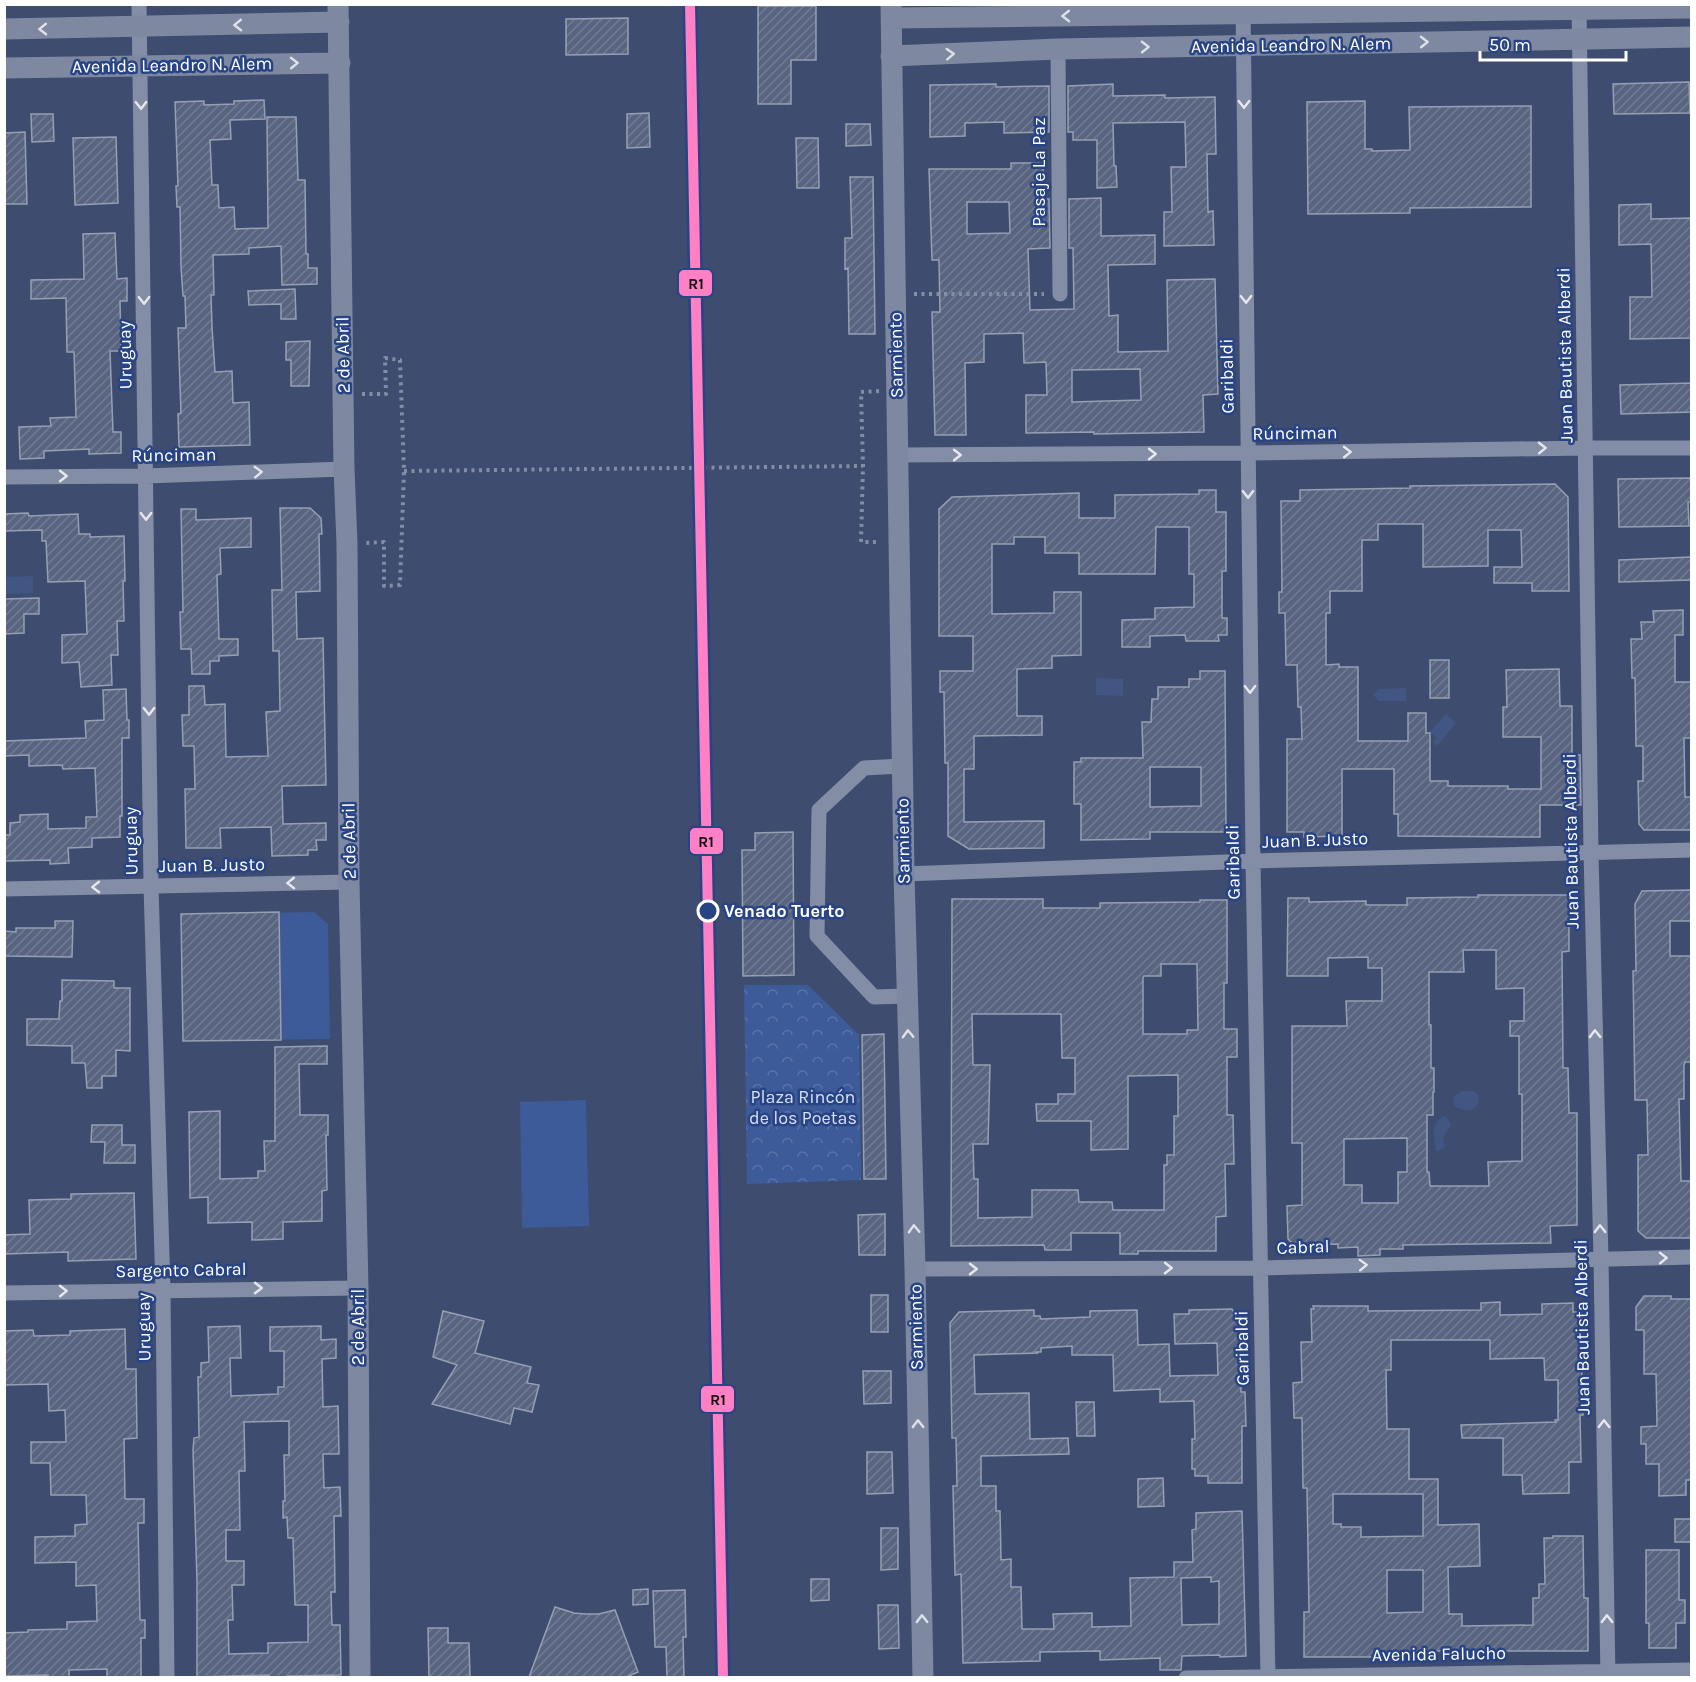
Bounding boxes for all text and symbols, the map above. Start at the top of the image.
one-way arrow [1062,9,1071,22]
one-way arrow [234,18,243,31]
one-way arrow [39,22,48,35]
scale bar [1480,24,1626,62]
street label: Avenida Leandro N. Alem [1191,32,1391,58]
text: 50 m [1489,34,1531,56]
one-way arrow [1419,35,1428,48]
one-way arrow [1140,41,1149,54]
one-way arrow [945,47,954,60]
street label: Avenida Leandro N. Alem [72,52,272,78]
one-way arrow [289,57,298,70]
one-way arrow [135,100,147,109]
one-way arrow [1238,100,1250,109]
street label: Pasaje La Paz [1028,117,1050,227]
street label: Juan Bautista Alberdi [1552,267,1578,443]
line badge: R1 [678,269,713,297]
text: R1 [688,274,704,293]
one-way arrow [138,295,150,304]
one-way arrow [1239,295,1252,304]
street label: Sarmiento [884,312,908,398]
street label: 2 de Abril [331,316,355,394]
street label: Uruguay [113,320,137,389]
street label: Garibaldi [1215,338,1239,414]
street label: Rúnciman [1252,421,1338,445]
one-way arrow [1537,442,1546,455]
street label: Rúnciman [131,443,217,467]
one-way arrow [1342,446,1351,458]
one-way arrow [1147,448,1156,460]
one-way arrow [952,449,961,461]
one-way arrow [253,466,262,479]
one-way arrow [58,470,67,482]
one-way arrow [1241,490,1254,499]
one-way arrow [140,511,152,520]
one-way arrow [1244,685,1257,694]
one-way arrow [143,706,155,715]
street label: Juan Bautista Alberdi [1558,753,1584,929]
street label: Sarmiento [891,798,915,884]
street label: 2 de Abril [337,802,361,880]
street label: Uruguay [119,806,143,875]
street label: Garibaldi [1221,824,1245,900]
line badge: R1 [689,827,724,855]
street label: Juan B. Justo [1262,827,1368,853]
text: R1 [698,832,714,851]
street label: Juan B. Justo [159,853,265,877]
one-way arrow [286,877,295,889]
one-way arrow [91,881,100,894]
marker: Venado Tuerto [697,900,719,922]
place label: Venado Tuerto [724,900,844,922]
one-way arrow [902,1030,914,1039]
one-way arrow [1589,1030,1601,1039]
park label: Plaza Rincón de los Poetas [749,1086,857,1129]
one-way arrow [907,1225,920,1234]
one-way arrow [1594,1225,1606,1234]
street label: Cabral [1276,1235,1330,1259]
street label: Juan Bautista Alberdi [1569,1239,1595,1415]
one-way arrow [1659,1251,1668,1264]
street label: Sargento Cabral [115,1258,247,1282]
one-way arrow [1359,1259,1368,1272]
one-way arrow [1164,1262,1173,1274]
one-way arrow [969,1263,978,1275]
one-way arrow [253,1282,262,1295]
street label: Sarmiento [904,1284,928,1370]
one-way arrow [58,1285,67,1298]
street label: 2 de Abril [347,1289,369,1365]
street label: Uruguay [132,1292,156,1361]
street label: Garibaldi [1230,1310,1254,1386]
line badge: R1 [700,1385,735,1413]
text: R1 [710,1390,726,1409]
one-way arrow [912,1420,924,1429]
one-way arrow [1597,1420,1610,1429]
one-way arrow [916,1615,928,1624]
one-way arrow [1601,1615,1613,1624]
street label: Avenida Falucho [1372,1642,1506,1666]

